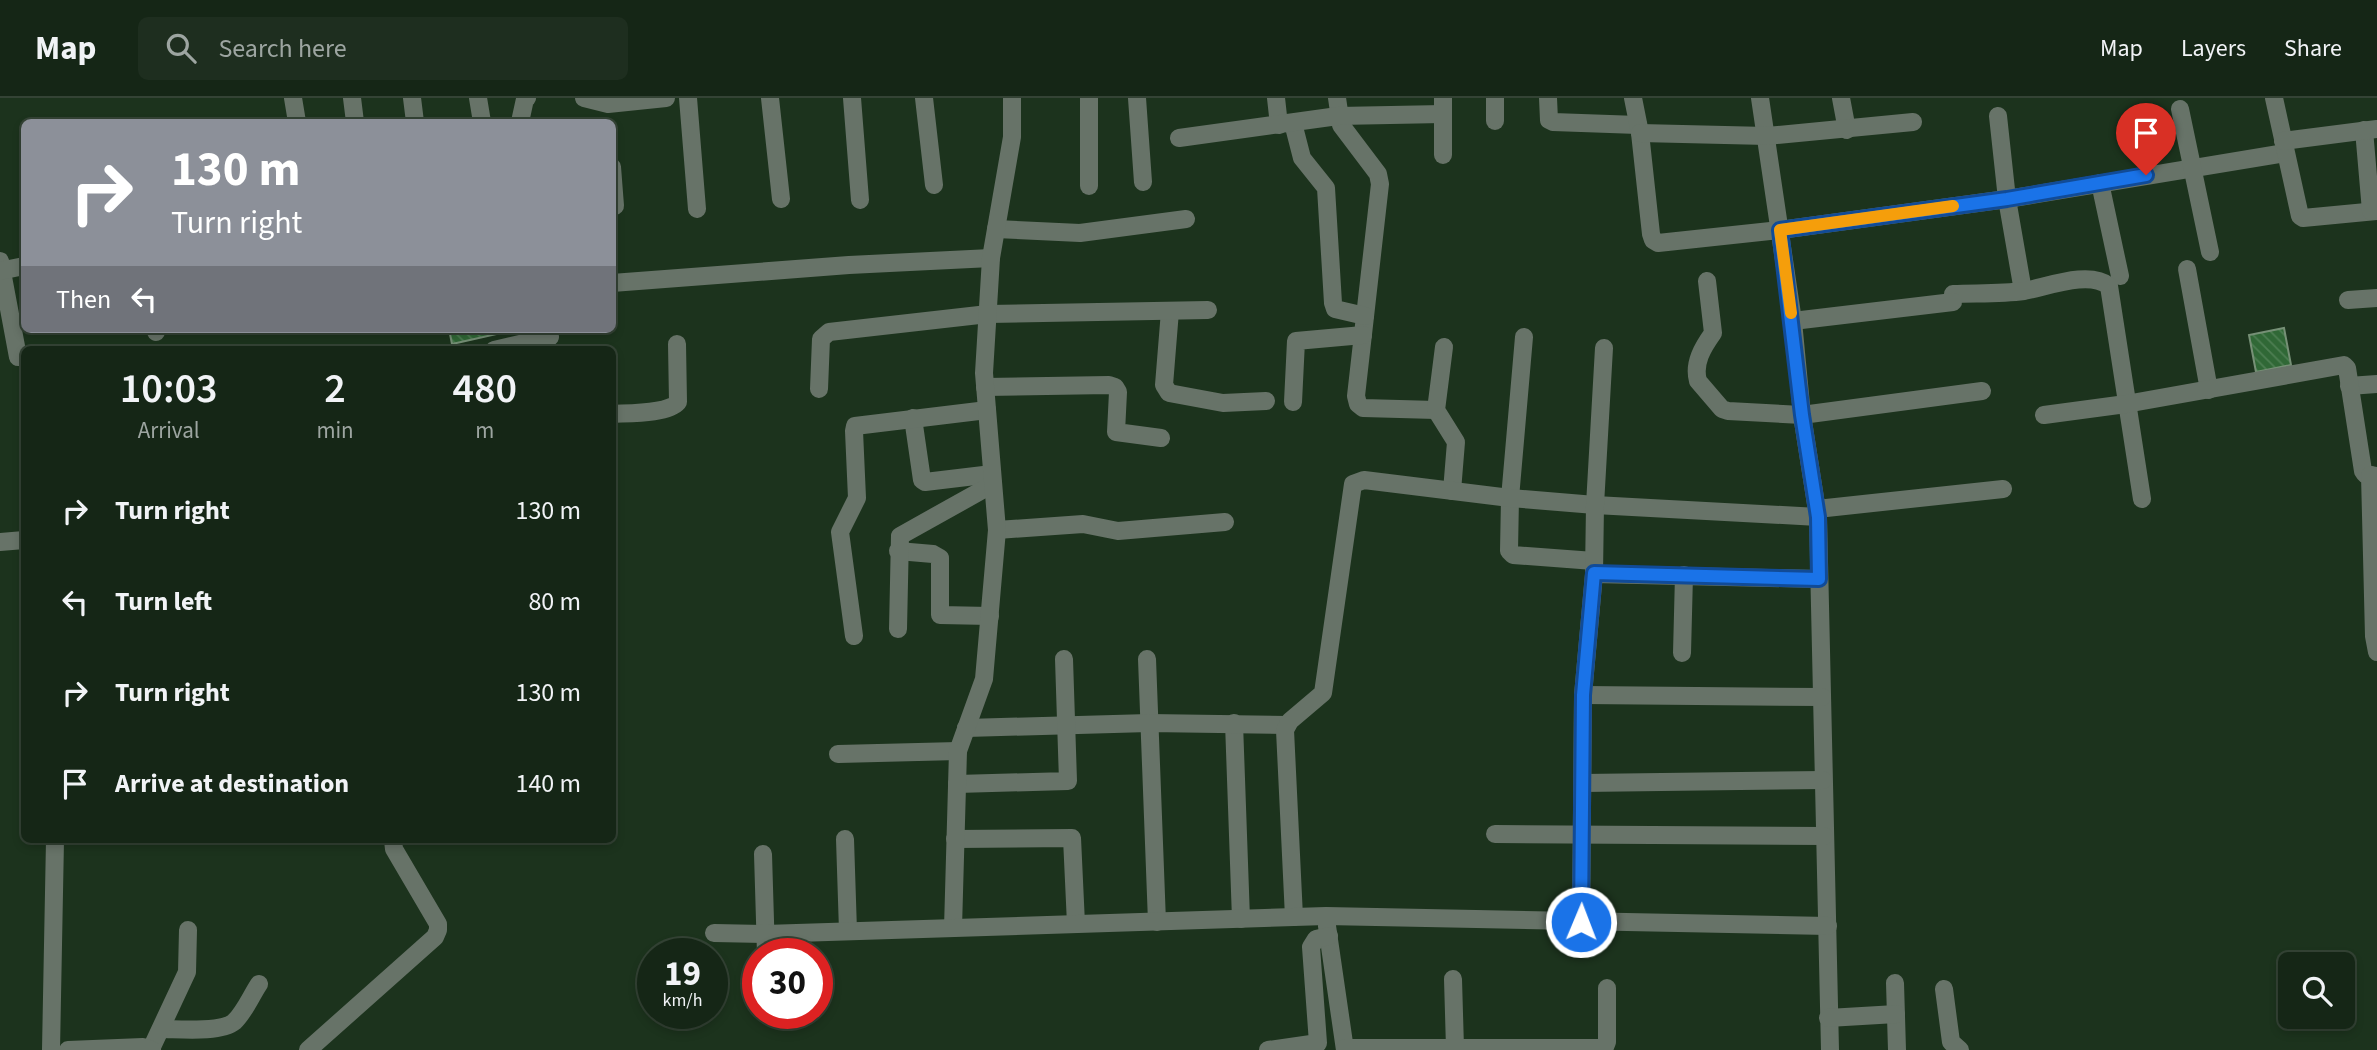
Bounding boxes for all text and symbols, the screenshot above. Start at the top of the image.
search box [138,17,628,80]
text: Map [35,25,96,72]
icon: search [162,29,200,67]
text: Search here [218,30,347,67]
text: Map [2100,31,2143,66]
text: Layers [2181,31,2246,66]
text: Share [2284,31,2342,66]
pin [2116,103,2176,175]
icon: arrive [2127,114,2165,152]
text: 130 m [171,135,300,205]
icon: right [56,147,147,238]
text: Turn right [171,200,302,246]
icon: left [125,280,163,318]
text: Then [56,281,111,318]
text: 10:03 [120,359,218,419]
text: 2 [324,359,346,419]
text: 480 [453,359,517,419]
text: Arrival [138,414,200,447]
text: min [316,414,354,447]
text: m [475,414,494,447]
icon: right [56,492,94,530]
text: Turn right [115,492,230,529]
text: 130 m [515,492,581,529]
icon: left [56,583,94,621]
text: Turn left [115,583,212,620]
text: 80 m [528,583,581,620]
icon: right [56,674,94,712]
text: Turn right [115,674,230,711]
text: 130 m [515,674,581,711]
icon: arrive [56,765,94,803]
text: Arrive at destination [115,765,349,802]
text: 140 m [515,765,581,802]
position arrow [1544,885,1618,959]
speed limit sign: 30 [742,938,833,1029]
text: 19 [664,949,701,999]
map controls [2278,952,2355,1029]
button: search [2278,952,2355,1029]
text: km/h [663,988,702,1013]

